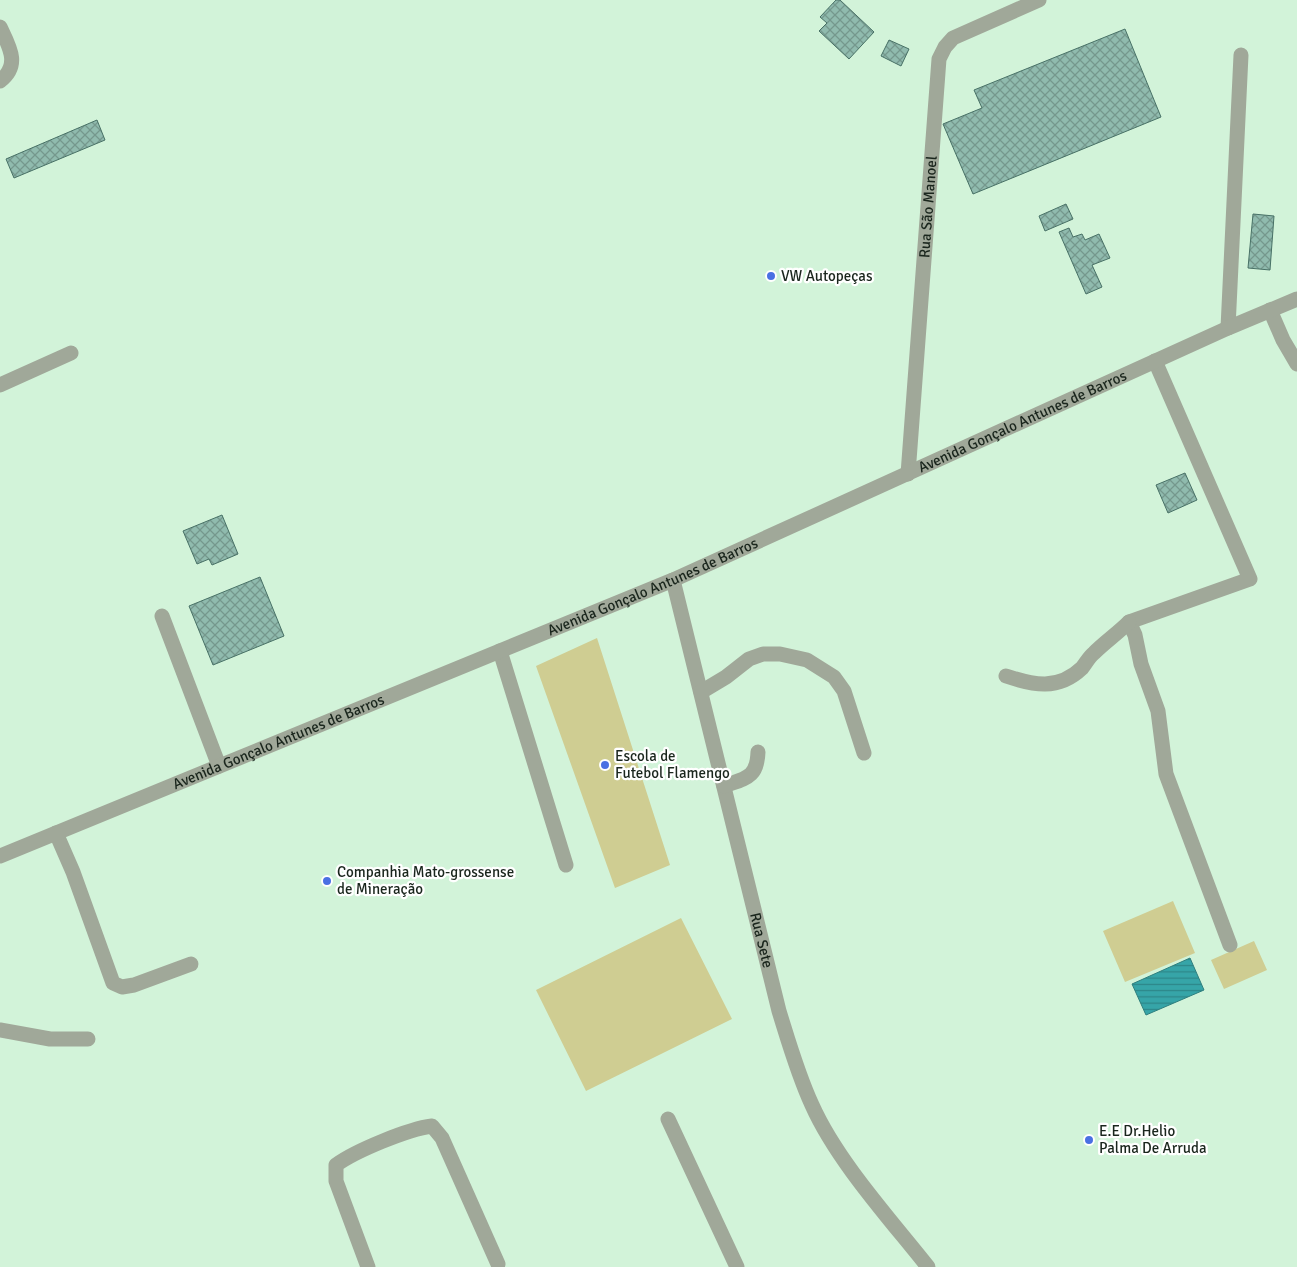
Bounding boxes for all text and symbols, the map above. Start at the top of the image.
street label: Rua São Manoel [915,155,941,259]
place label: VW Autopeças [781,267,873,285]
marker: VW Autopeças [765,270,777,282]
street label: Avenida Gonçalo Antunes de Barros [915,366,1130,477]
street label: Avenida Gonçalo Antunes de Barros [545,534,761,640]
street label: Avenida Gonçalo Antunes de Barros [170,690,387,793]
place label: Escola de Futebol Flamengo [615,747,730,782]
marker: Escola de Futebol Flamengo [599,759,611,771]
place label: Companhia Mato-grossense de Mineração [337,863,514,898]
marker: Companhia Mato-grossense de Mineração [321,875,333,887]
street label: Rua Sete [746,911,777,970]
place label: E.E Dr.Helio Palma De Arruda [1099,1122,1207,1157]
marker: E.E Dr.Helio Palma De Arruda [1083,1134,1095,1146]

